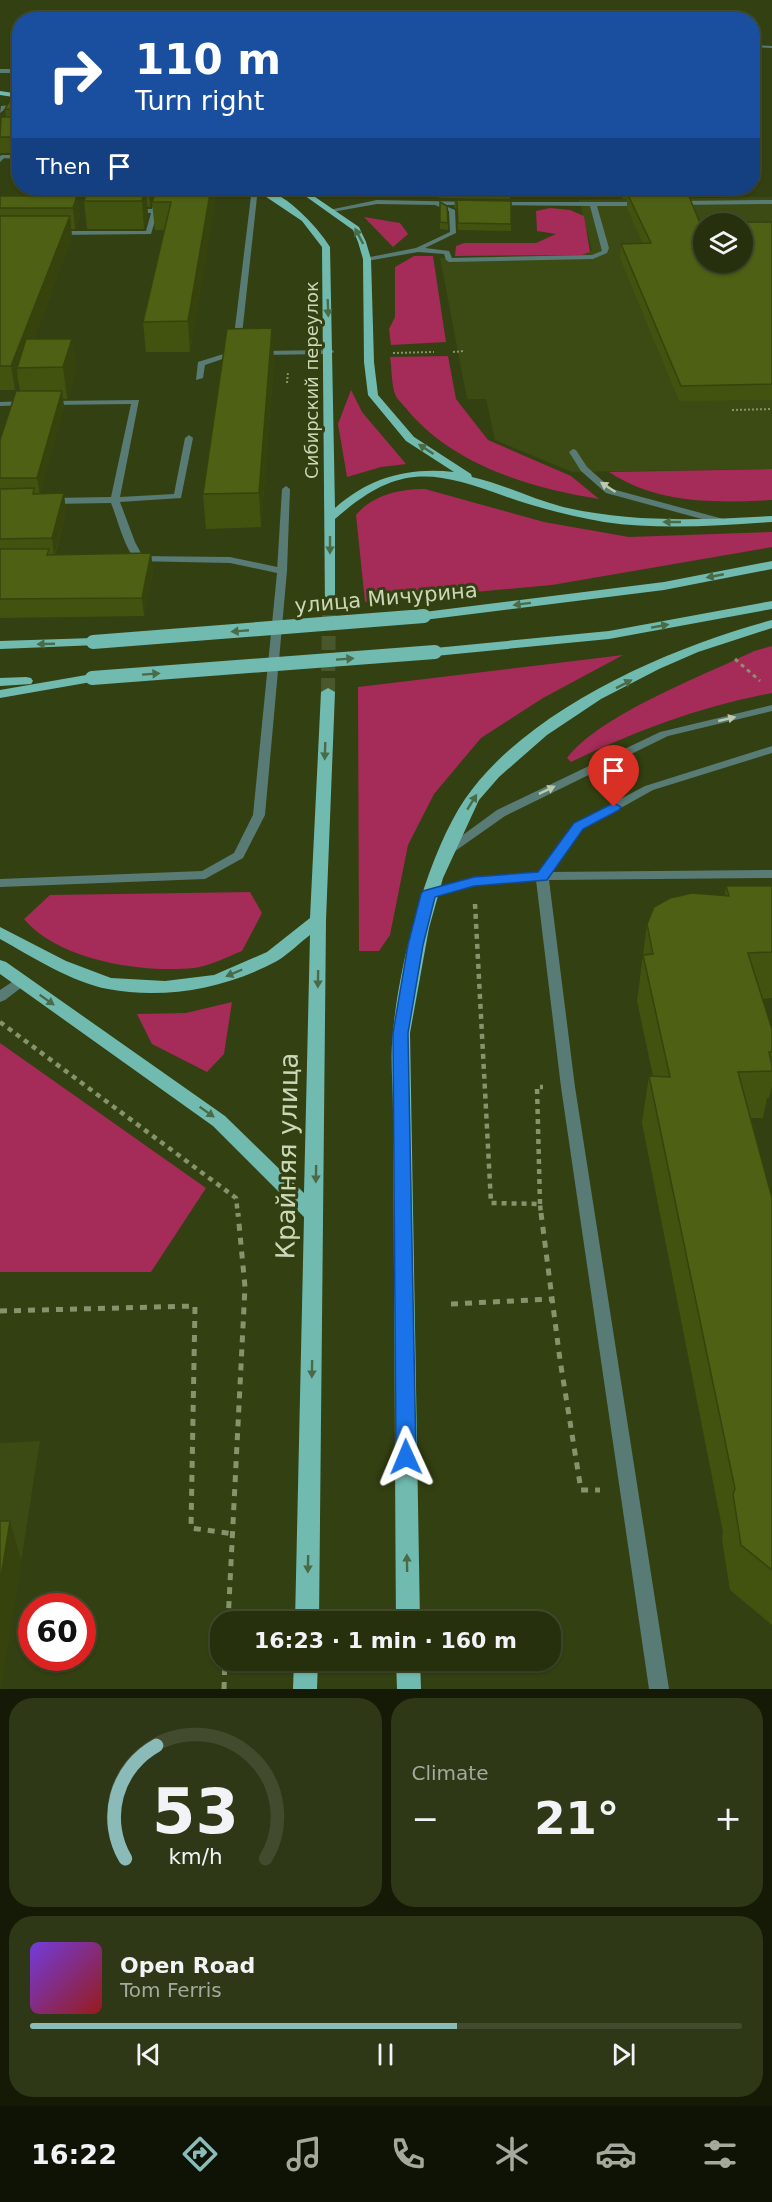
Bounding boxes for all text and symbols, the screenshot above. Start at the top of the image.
text: 110 m [135,35,281,84]
icon: right [36,36,114,114]
text: Turn right [135,85,264,116]
icon: arrive [103,150,136,183]
text: Then [36,154,91,179]
map controls [693,213,753,273]
button: layers [693,213,753,273]
one-way arrow [354,227,364,245]
street label: Сибирский переулок [301,281,322,479]
one-way arrow [323,299,333,318]
one-way arrow [418,444,434,455]
one-way arrow [600,482,616,493]
one-way arrow [662,517,681,527]
one-way arrow [325,536,335,555]
one-way arrow [705,572,724,581]
street label: улица Мичурина [294,578,478,618]
one-way arrow [512,599,531,609]
one-way arrow [651,621,670,630]
one-way arrow [230,626,249,636]
one-way arrow [37,639,56,649]
one-way arrow [336,654,355,663]
one-way arrow [141,669,160,678]
one-way arrow [615,679,632,689]
one-way arrow [718,714,737,723]
one-way arrow [321,741,330,760]
pin [588,745,639,807]
icon: arrive [597,754,630,787]
one-way arrow [538,785,555,795]
one-way arrow [466,794,477,810]
one-way arrow [225,969,243,978]
one-way arrow [313,969,323,988]
one-way arrow [39,994,55,1006]
street label: Крайняя улица [270,1052,304,1260]
one-way arrow [198,1106,214,1118]
one-way arrow [311,1164,321,1183]
one-way arrow [307,1359,317,1378]
position arrow [374,1425,438,1489]
one-way arrow [303,1554,313,1573]
one-way arrow [402,1554,412,1573]
speed limit sign: 60 [18,1593,96,1671]
text: 16:23 · 1 min · 160 m [254,1628,517,1653]
text: Climate [412,1761,488,1785]
text: 53 [152,1775,239,1848]
text: 21° [534,1792,619,1845]
text: − [412,1799,439,1838]
text: + [714,1799,742,1838]
text: km/h [168,1845,222,1870]
text: Open Road [120,1953,255,1978]
text: Tom Ferris [120,1978,222,2002]
icon: previous [132,2038,165,2071]
icon: pause [369,2038,402,2071]
icon: next [607,2038,640,2071]
icon: directions [179,2133,221,2175]
icon: music [283,2133,325,2175]
icon: phone [387,2133,429,2175]
icon: climate [491,2133,533,2175]
icon: car [595,2133,637,2175]
icon: filters [699,2133,741,2175]
text: 16:22 [31,2139,117,2170]

